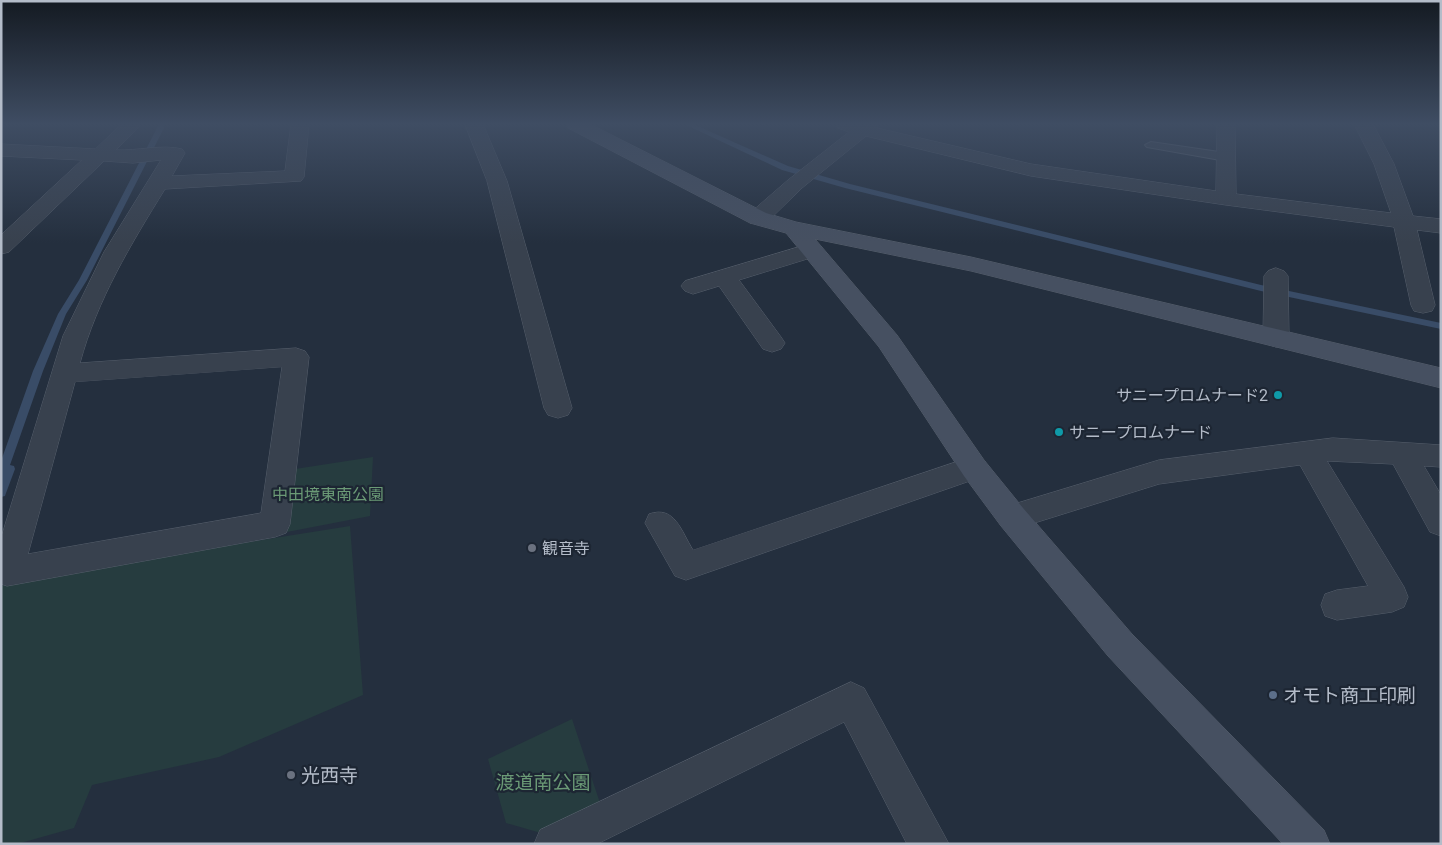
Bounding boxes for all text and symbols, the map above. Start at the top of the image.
place label: サニープロムナード2 [1116,386,1268,405]
marker: サニープロムナード2 [1272,389,1284,401]
place label: サニープロムナード [1069,423,1212,442]
marker: サニープロムナード [1053,426,1065,438]
park label: 中田境東南公園 [272,485,384,504]
place label: 観音寺 [542,539,590,558]
marker: 観音寺 [526,542,538,554]
place label: オモト商工印刷 [1283,684,1416,707]
marker: オモト商工印刷 [1267,689,1279,701]
place label: 光西寺 [301,764,358,787]
marker: 光西寺 [285,769,297,781]
park label: 渡道南公園 [495,771,591,794]

